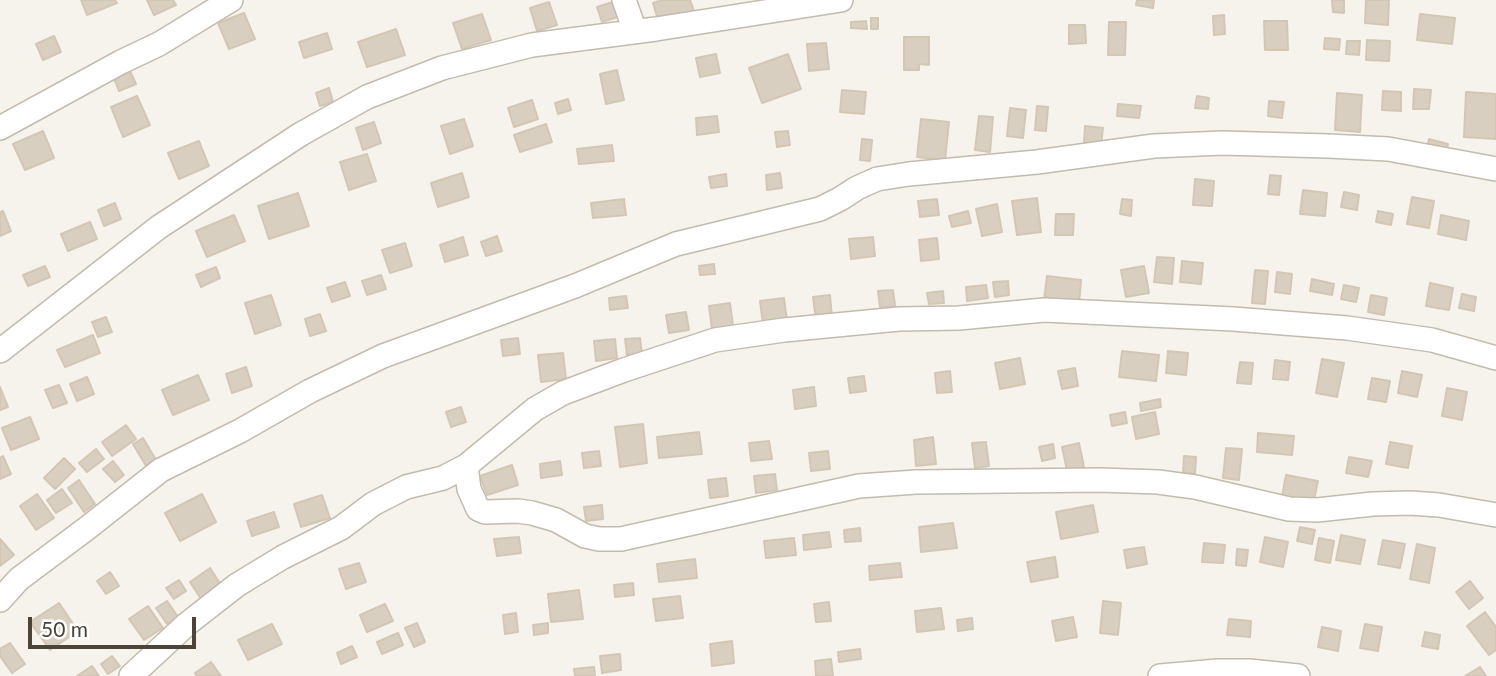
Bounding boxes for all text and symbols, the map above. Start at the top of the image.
scale bar [32,602,200,646]
text: 50 m [41,616,88,641]

